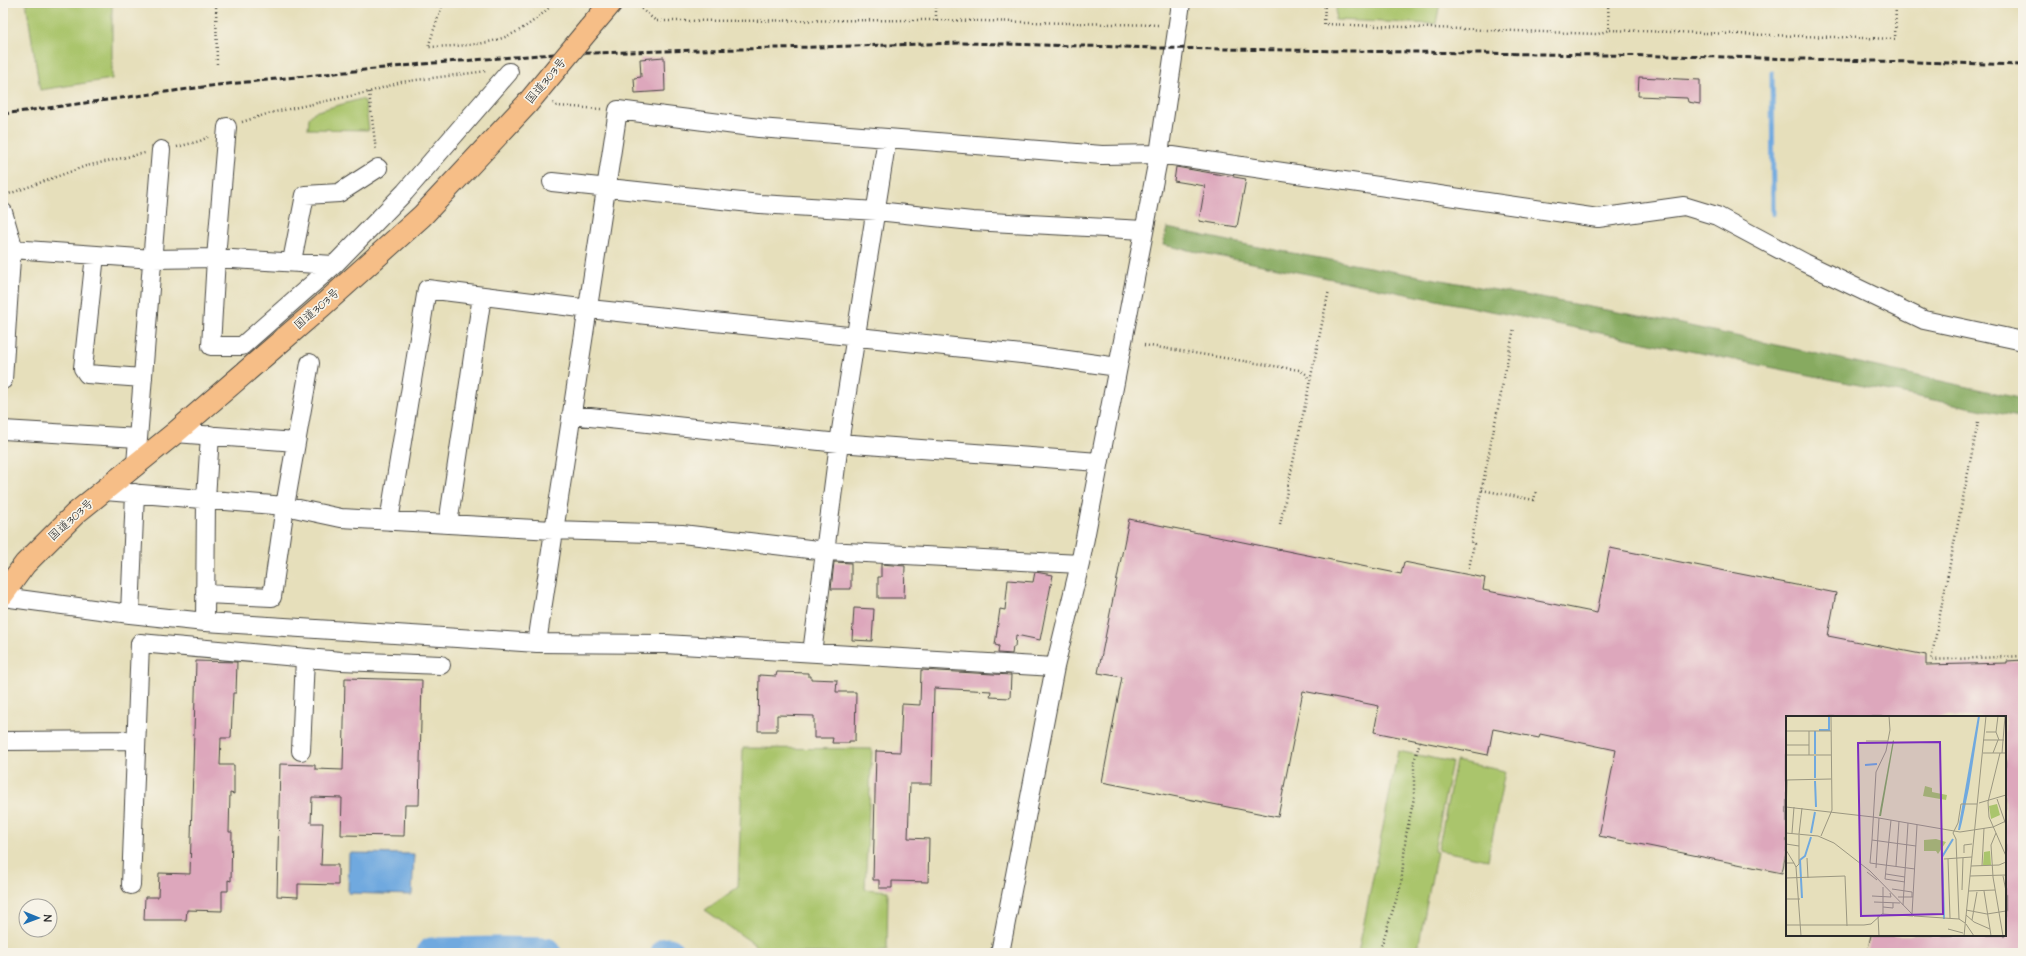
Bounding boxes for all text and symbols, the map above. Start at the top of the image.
street label: 国道303号 [522,54,570,108]
street label: 国道303号 [290,284,344,334]
street label: 国道303号 [45,495,97,545]
inset map [1786,716,2006,936]
north arrow [18,898,58,938]
text: N [40,915,55,922]

